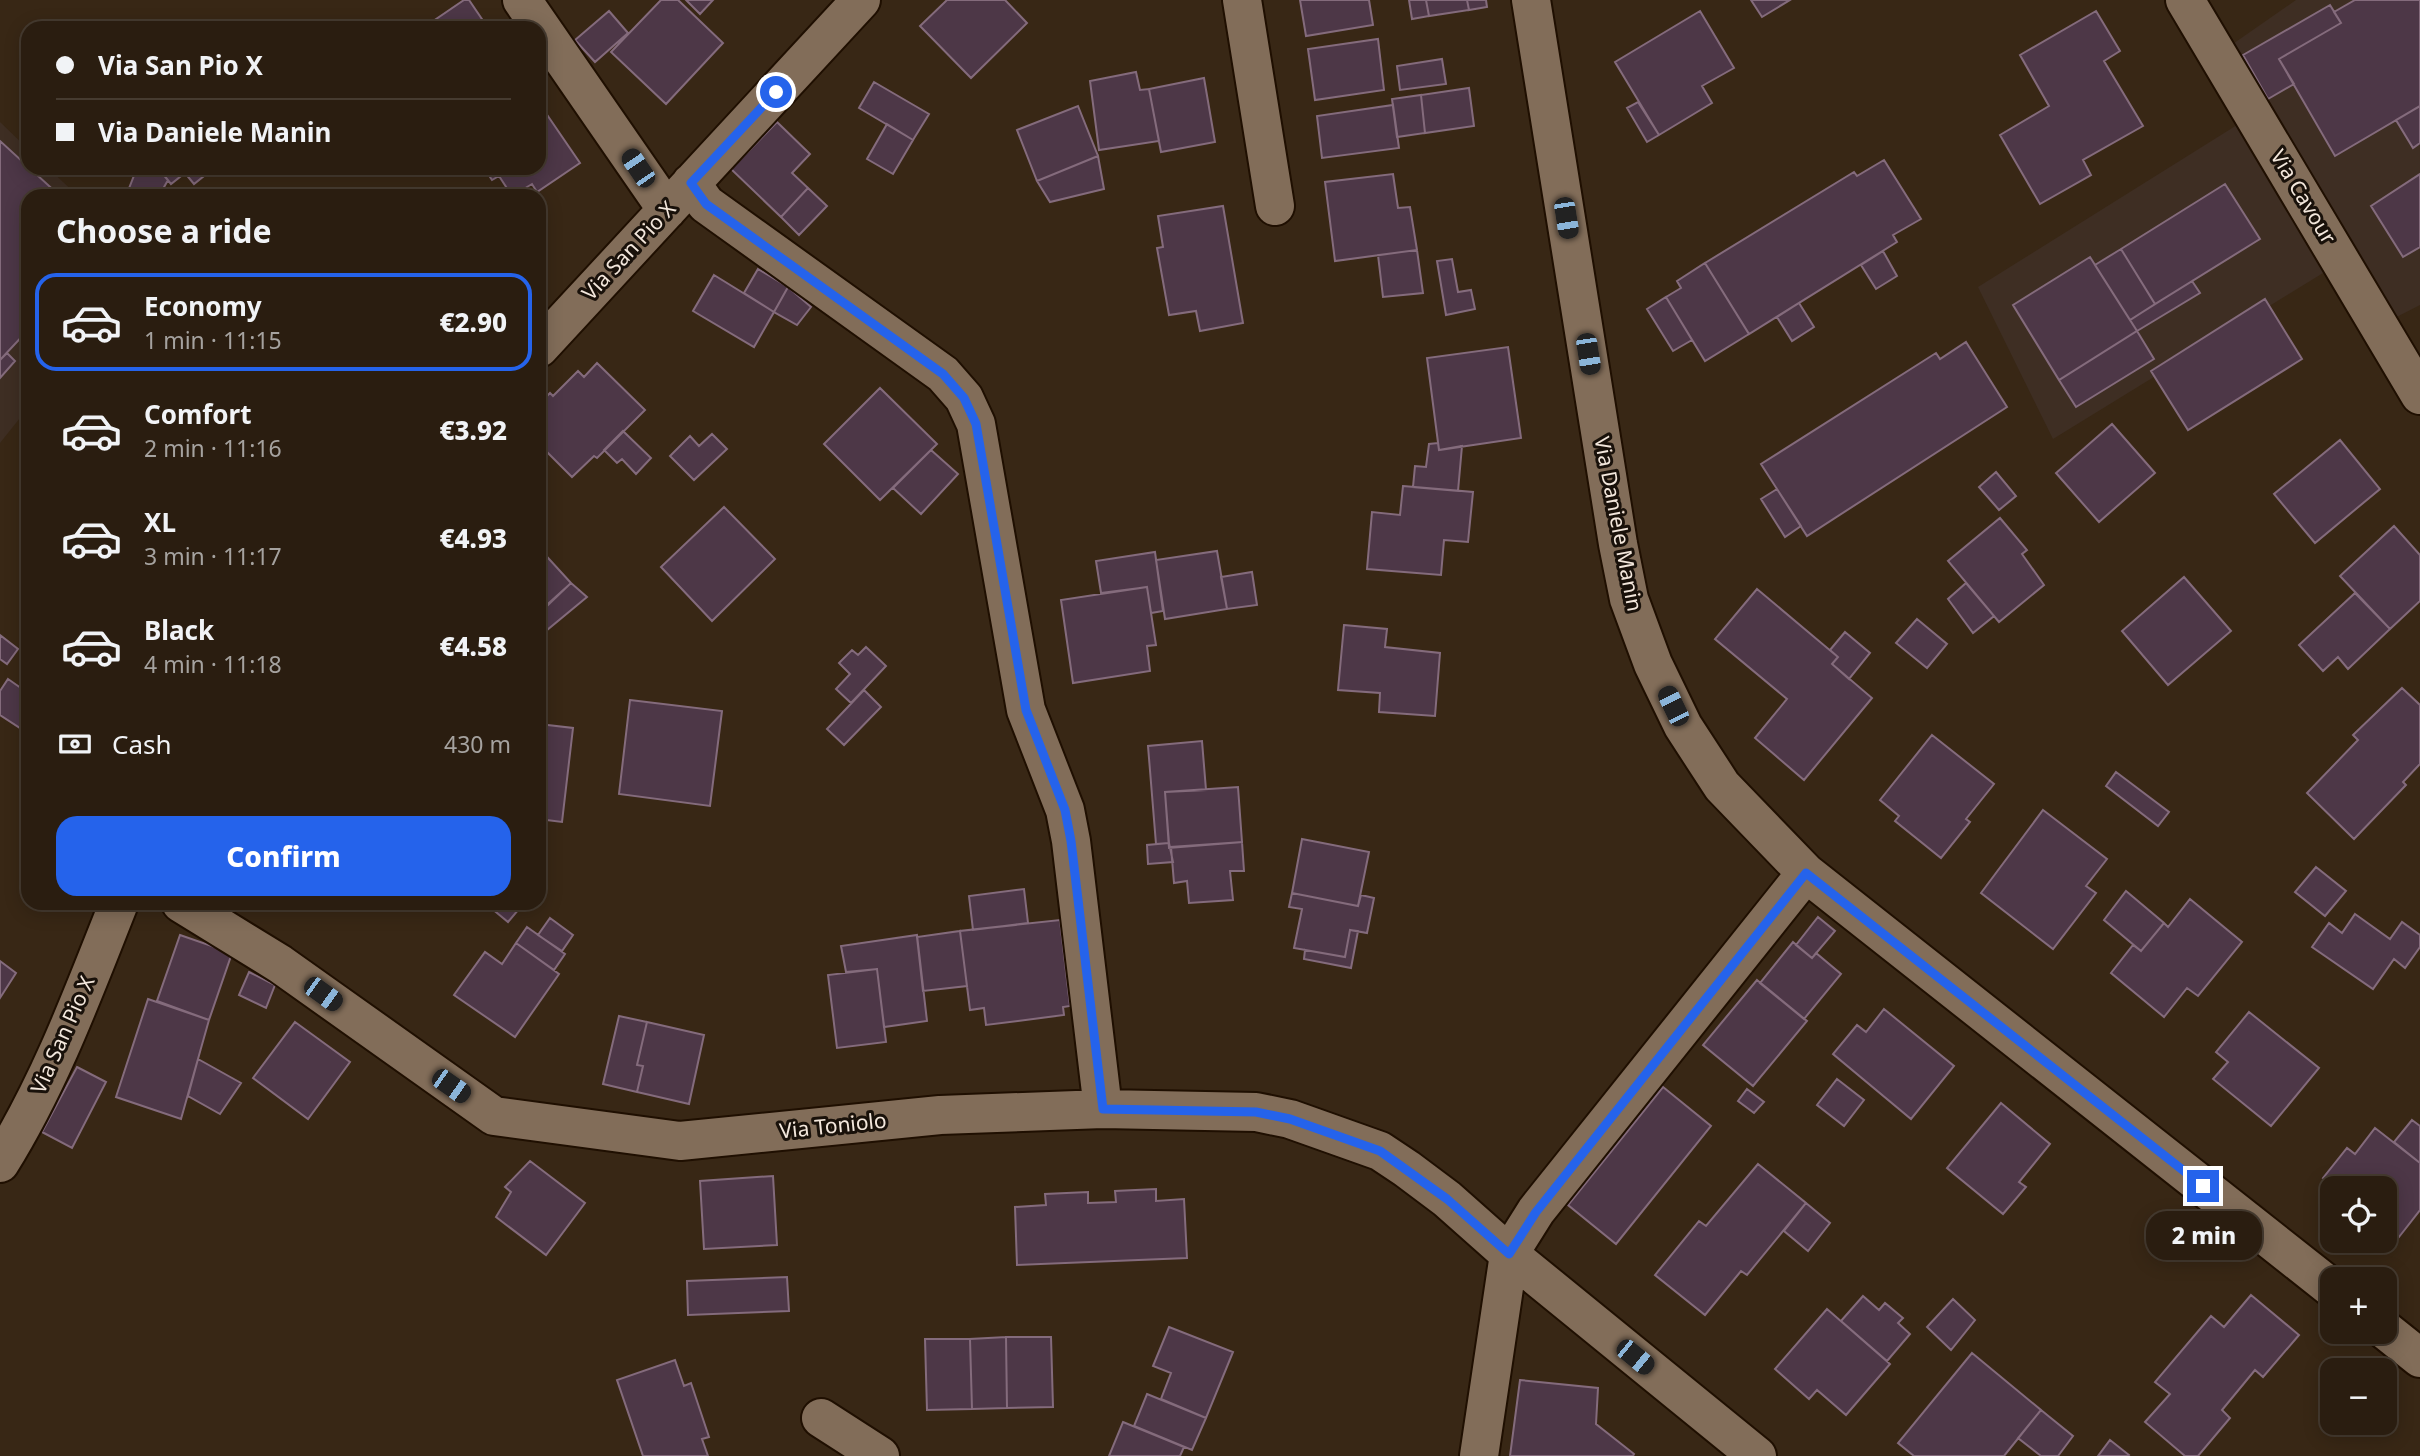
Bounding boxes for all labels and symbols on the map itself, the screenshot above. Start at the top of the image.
route start [760,76,792,108]
street label: Via Cavour [2265,144,2343,249]
car [618,145,659,191]
street label: Via San Pio X [575,194,682,306]
car [1553,196,1580,240]
car [1575,332,1602,376]
street label: Via Daniele Manin [1588,434,1650,614]
car [1655,683,1692,729]
street label: Via San Pio X [24,971,101,1098]
car [300,973,347,1015]
car [428,1065,475,1107]
street label: Via Toniolo [778,1105,888,1145]
route end [2187,1170,2219,1202]
callout: 2 min [2145,1210,2261,1260]
car [1613,1336,1658,1378]

